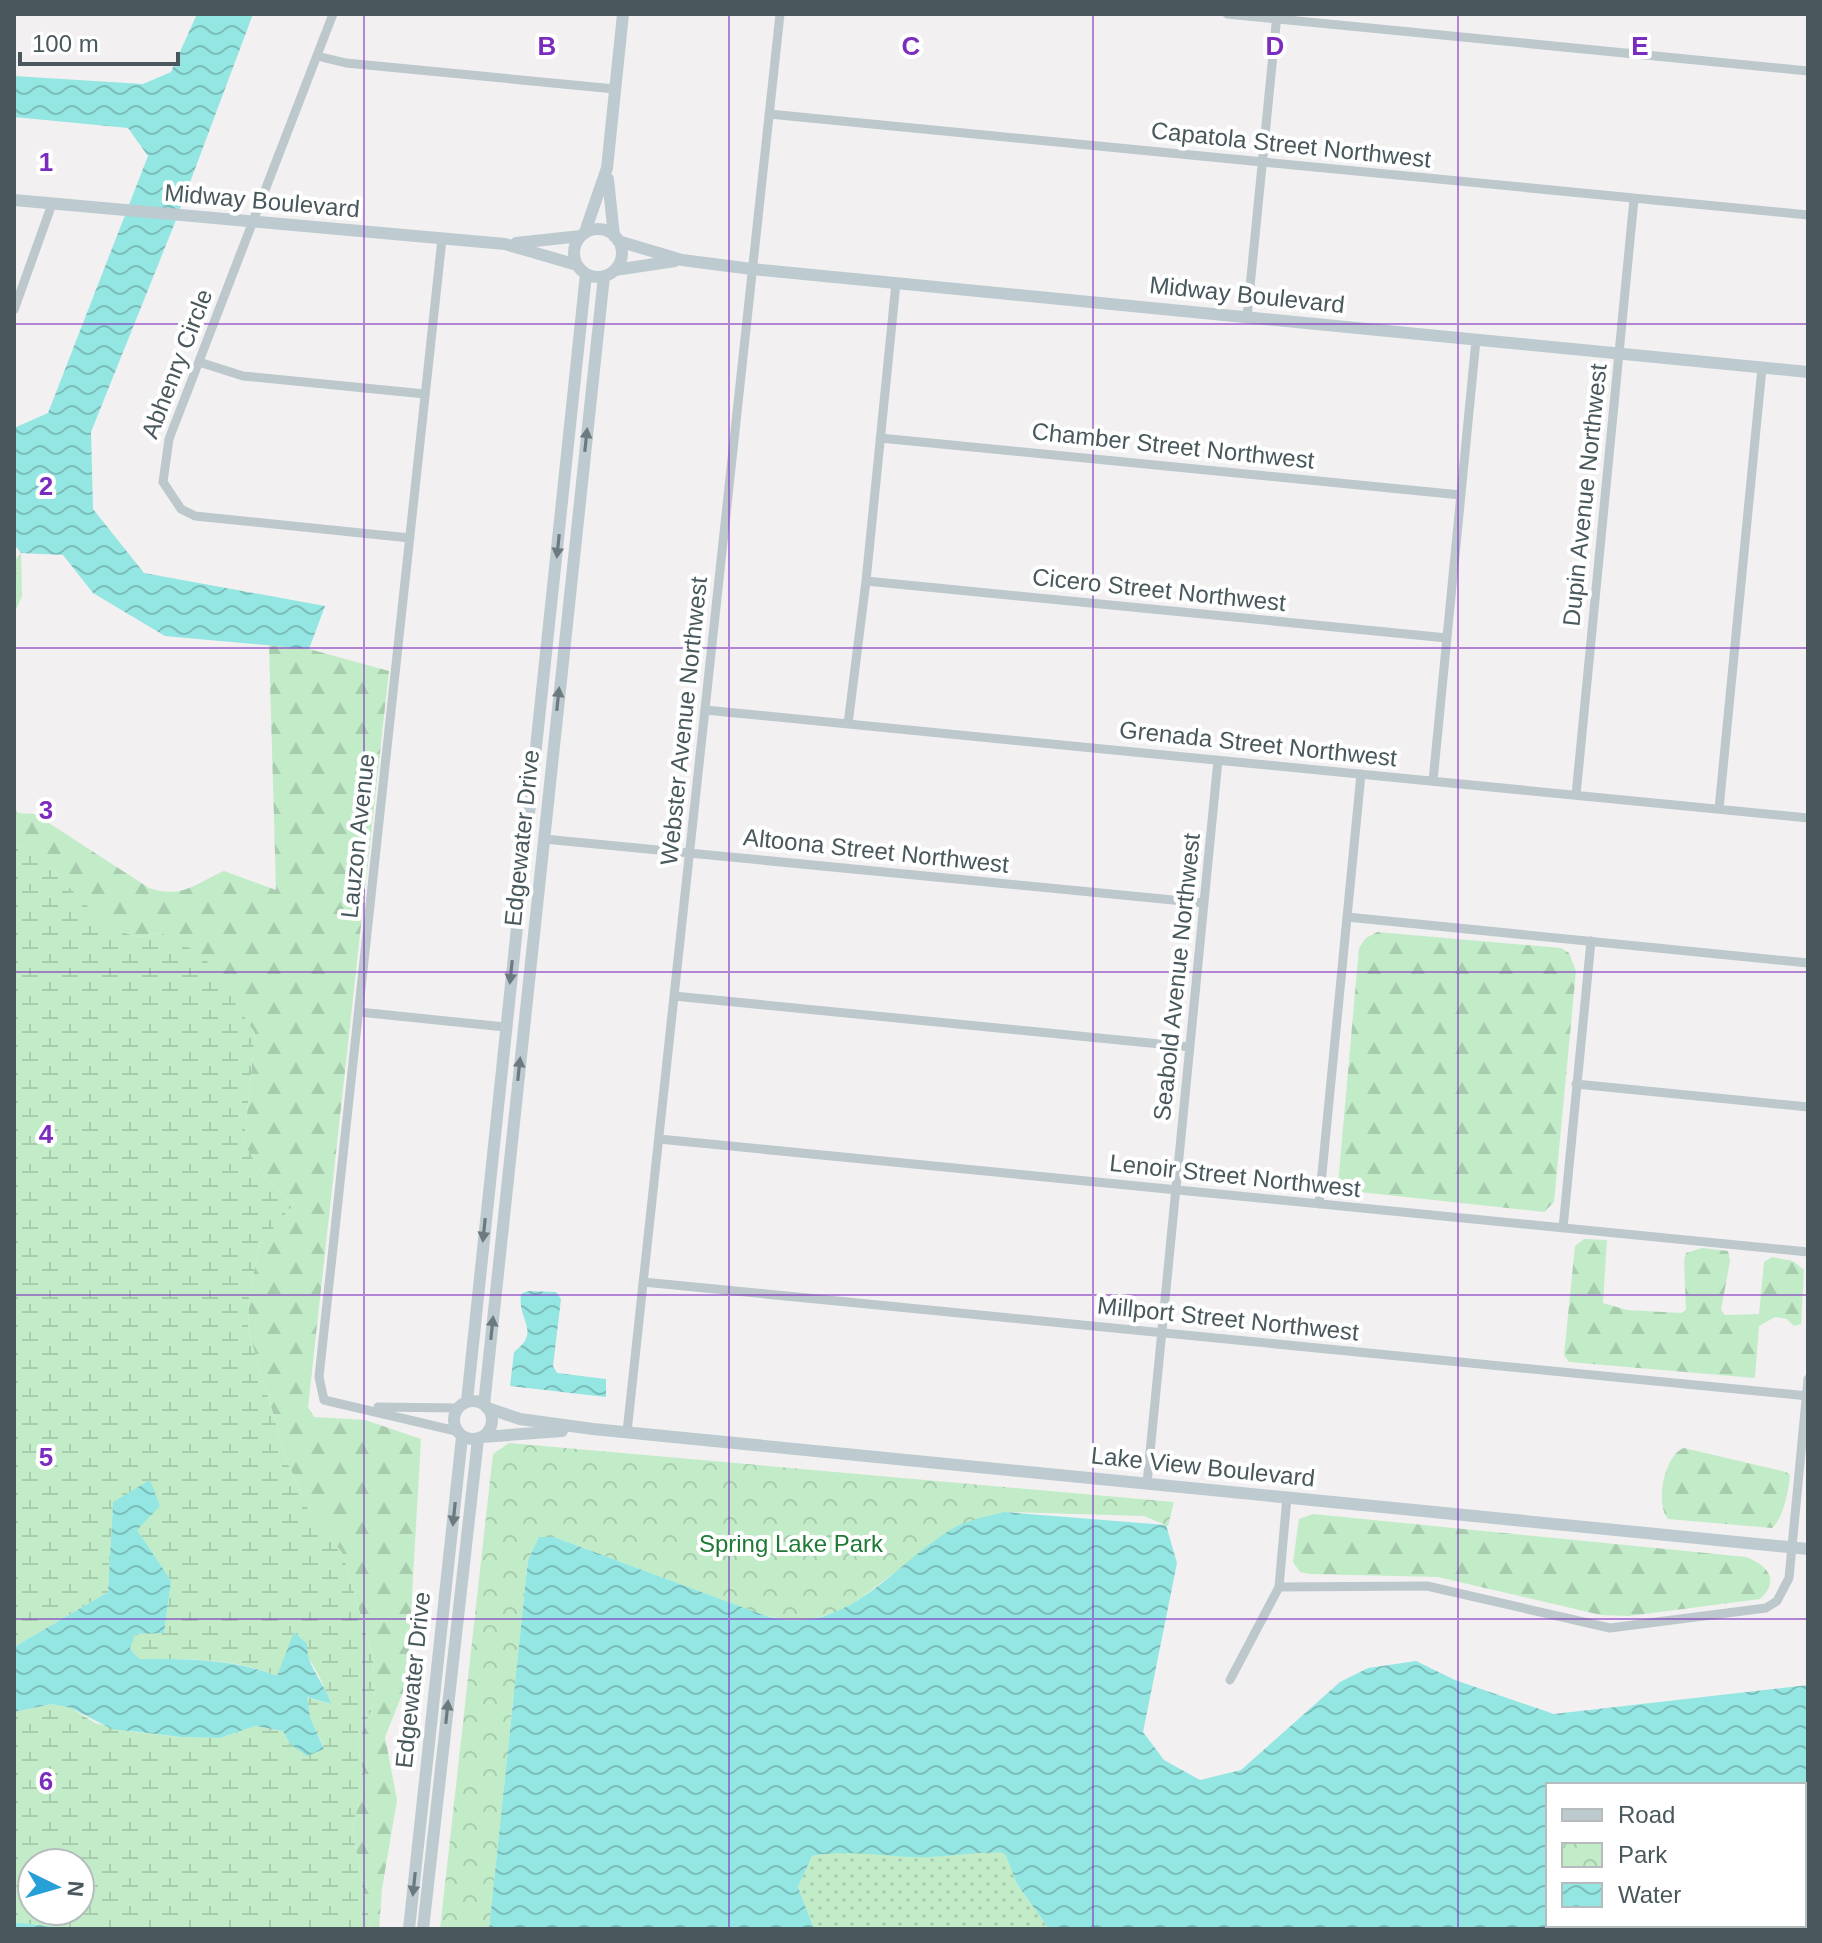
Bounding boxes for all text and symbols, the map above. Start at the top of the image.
scale bar [20,16,178,66]
text: 100 m [32,30,99,57]
text: B [538,31,556,61]
text: C [902,31,921,61]
text: D [1266,31,1284,61]
text: E [1631,31,1649,61]
street label: Capatola Street Northwest [1150,116,1433,173]
text: 1 [39,147,53,177]
street label: Midway Boulevard [163,179,361,222]
street label: Midway Boulevard [1148,271,1346,318]
street label: Abhenry Circle [136,286,217,442]
street label: Dupin Avenue Northwest [1557,362,1612,627]
street label: Chamber Street Northwest [1030,417,1316,474]
one-way arrow [579,428,592,453]
text: 2 [39,471,53,501]
one-way arrow [552,534,565,559]
street label: Cicero Street Northwest [1031,563,1287,616]
street label: Webster Avenue Northwest [655,575,712,867]
one-way arrow [552,686,565,711]
street label: Grenada Street Northwest [1118,716,1398,772]
street label: Edgewater Drive [499,748,544,928]
street label: Lauzon Avenue [335,752,380,919]
text: 3 [39,795,53,825]
street label: Altoona Street Northwest [742,823,1010,878]
street label: Seabold Avenue Northwest [1148,831,1205,1122]
one-way arrow [504,960,517,985]
one-way arrow [513,1056,526,1081]
text: 4 [39,1119,54,1149]
street label: Lenoir Street Northwest [1108,1149,1362,1202]
one-way arrow [478,1218,491,1243]
street label: Millport Street Northwest [1096,1291,1360,1346]
one-way arrow [486,1315,499,1340]
street label: Lake View Boulevard [1090,1441,1316,1492]
text: 5 [39,1442,53,1472]
one-way arrow [447,1502,460,1527]
park label: Spring Lake Park [699,1530,884,1557]
street label: Edgewater Drive [390,1590,435,1770]
one-way arrow [441,1699,454,1724]
text: 6 [39,1766,53,1796]
legend [1546,1783,1806,1927]
text: Road [1618,1801,1675,1828]
text: Park [1618,1841,1668,1868]
north arrow [16,1847,96,1927]
one-way arrow [407,1872,420,1897]
text: N [62,1880,89,1898]
text: Water [1618,1881,1681,1908]

